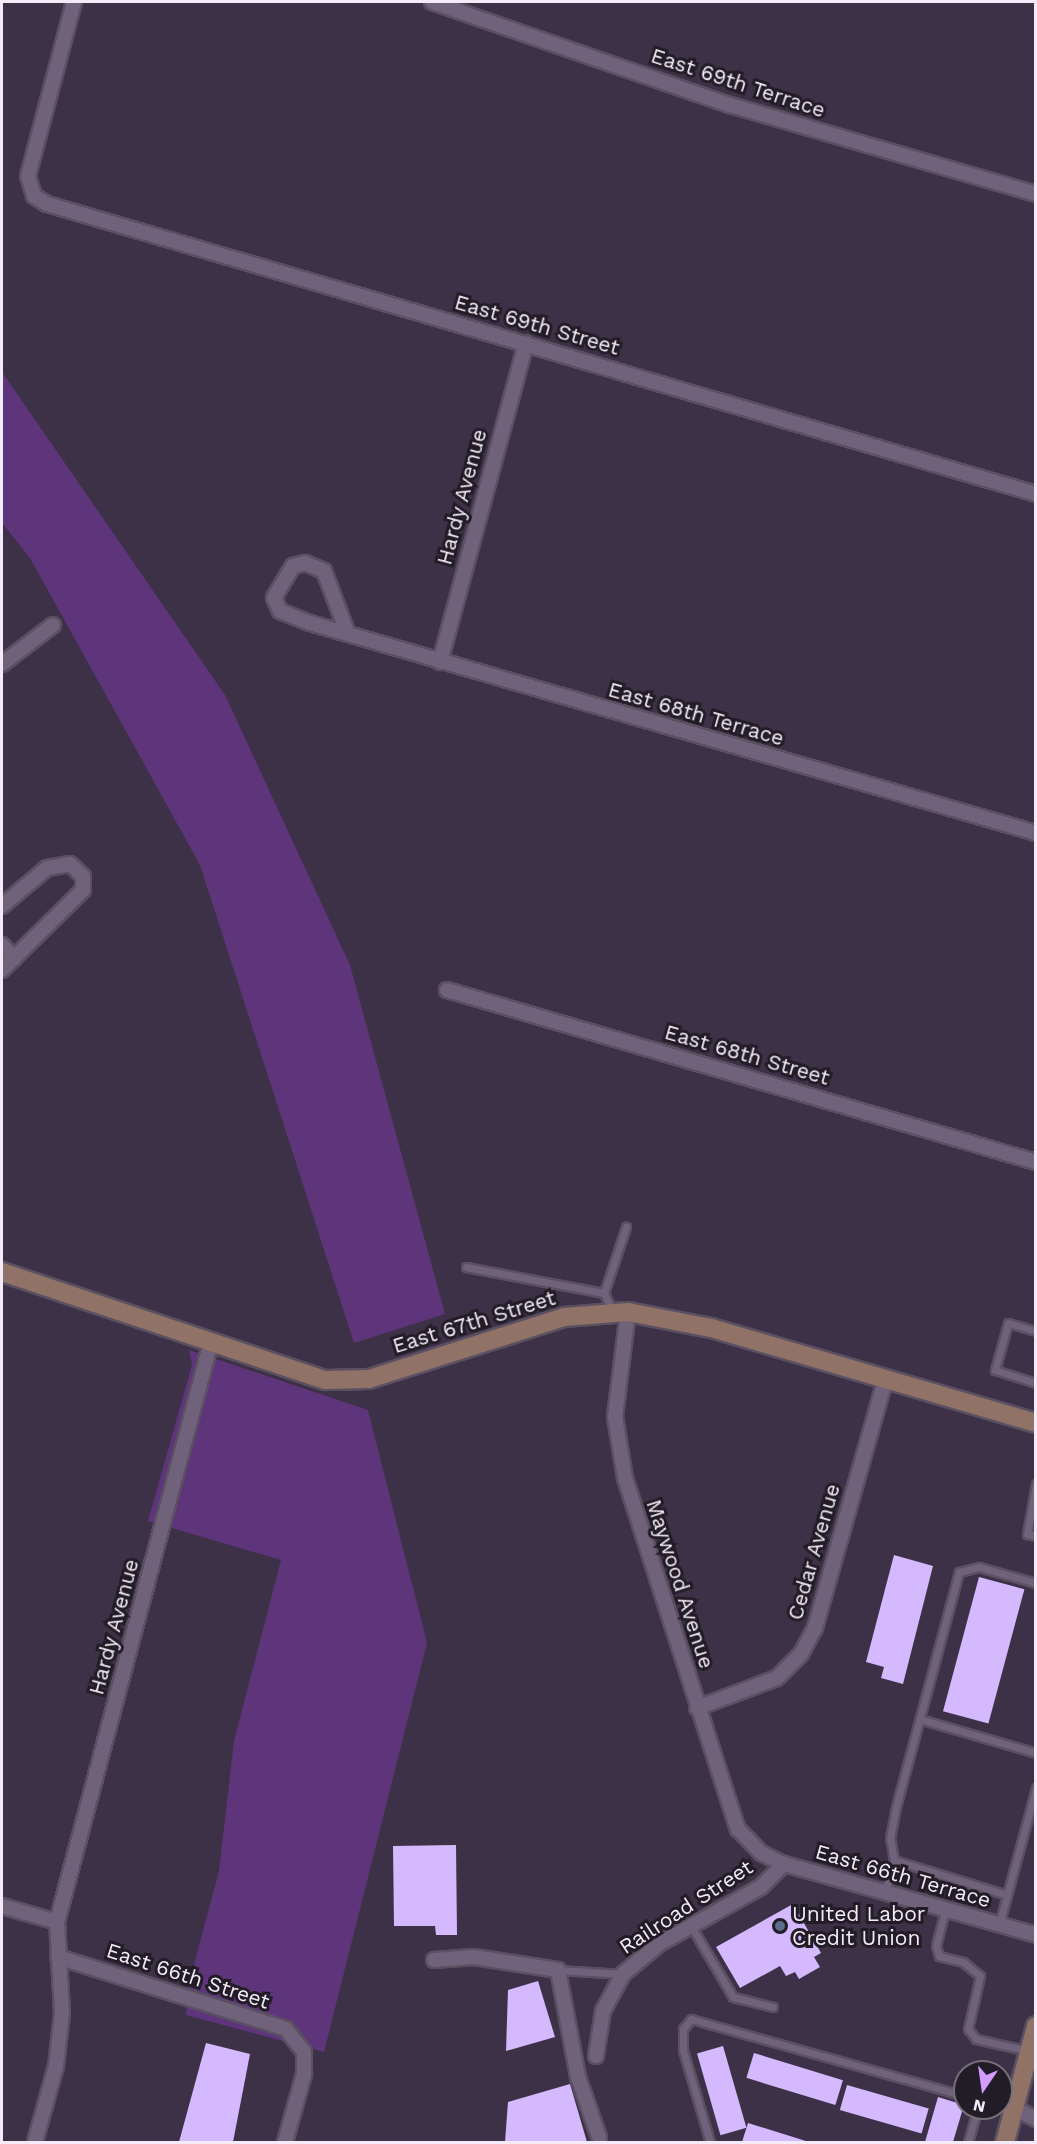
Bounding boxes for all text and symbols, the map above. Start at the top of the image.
street label: East 69th Terrace [648,43,828,123]
street label: East 69th Street [452,289,622,361]
street label: Hardy Avenue [432,426,492,568]
street label: East 68th Terrace [605,677,787,751]
street label: East 68th Street [662,1019,832,1091]
street label: East 67th Street [390,1285,558,1359]
street label: Cedar Avenue [782,1480,846,1624]
street label: Maywood Avenue [641,1496,719,1672]
street label: Hardy Avenue [84,1556,144,1698]
street label: East 66th Terrace [812,1839,994,1913]
street label: Railroad Street [615,1854,757,1960]
place label: United Labor Credit Union [792,1901,925,1951]
marker: United Labor Credit Union [773,1919,787,1933]
street label: East 66th Street [103,1938,273,2014]
north arrow [953,2060,1013,2120]
text: N [971,2095,987,2117]

